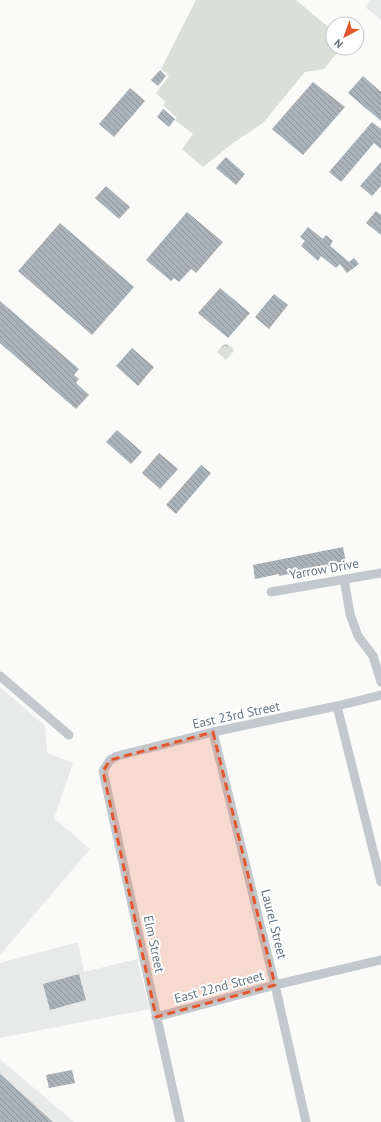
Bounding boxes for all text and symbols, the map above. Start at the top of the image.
north arrow [325,16,365,56]
text: N [331,36,346,51]
street label: Yarrow Drive [288,555,360,583]
street label: East 23rd Street [191,697,282,733]
street label: Laurel Street [257,887,291,961]
street label: Elm Street [140,914,168,975]
street label: East 22nd Street [173,967,266,1007]

